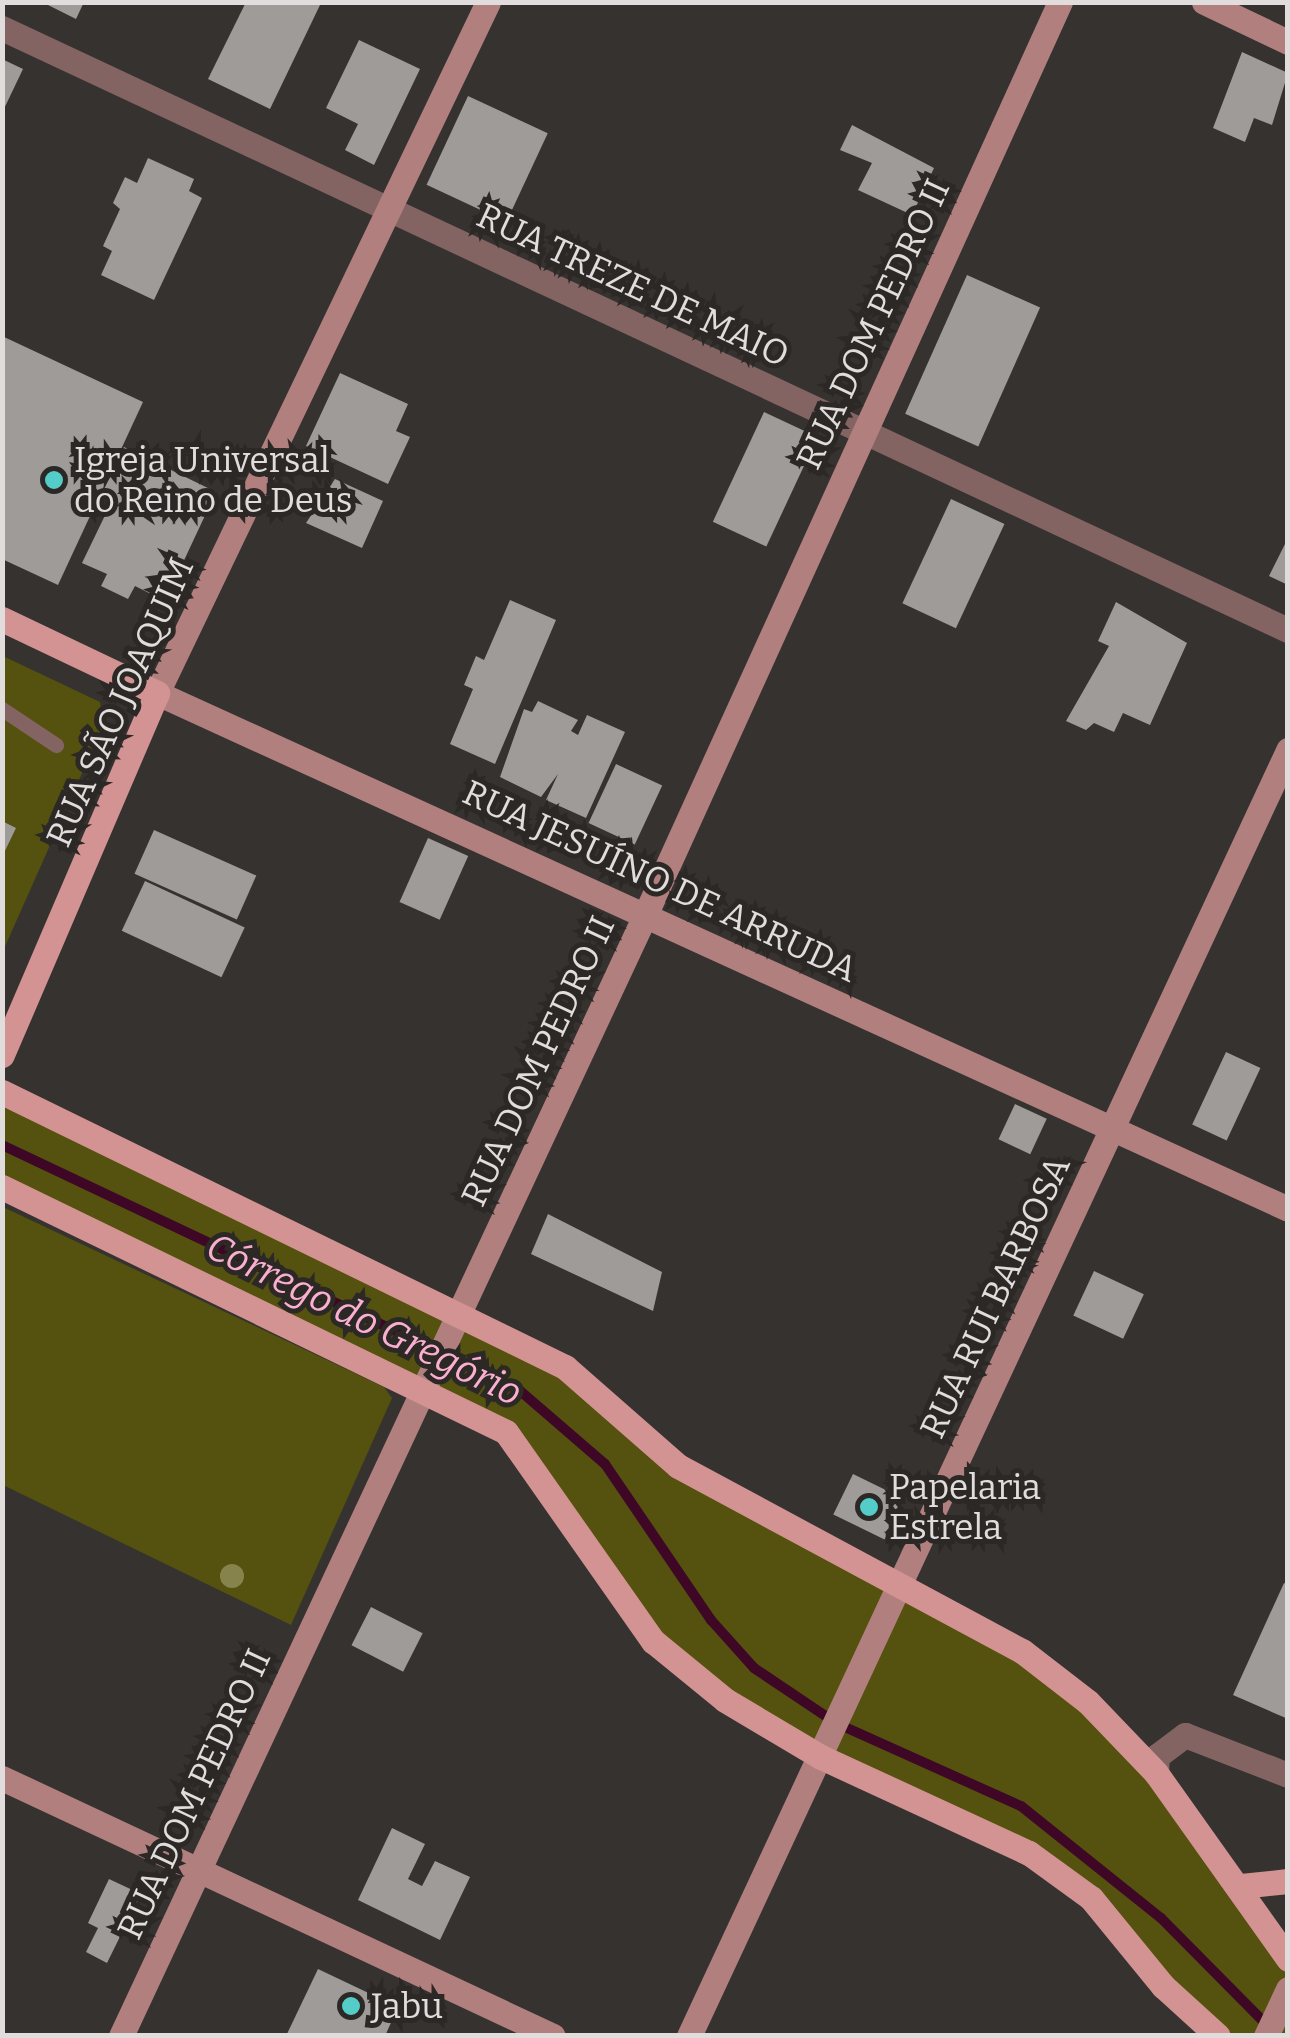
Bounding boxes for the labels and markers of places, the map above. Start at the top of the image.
place label: Igreja Universal do Reino de Deus [74,439,352,521]
marker: Igreja Universal do Reino de Deus [43,469,65,491]
place label: Papelaria Estrela [889,1466,1041,1548]
marker: Papelaria Estrela [858,1496,880,1518]
place label: Jabu [371,1985,443,2027]
marker: Jabu [340,1995,362,2017]

